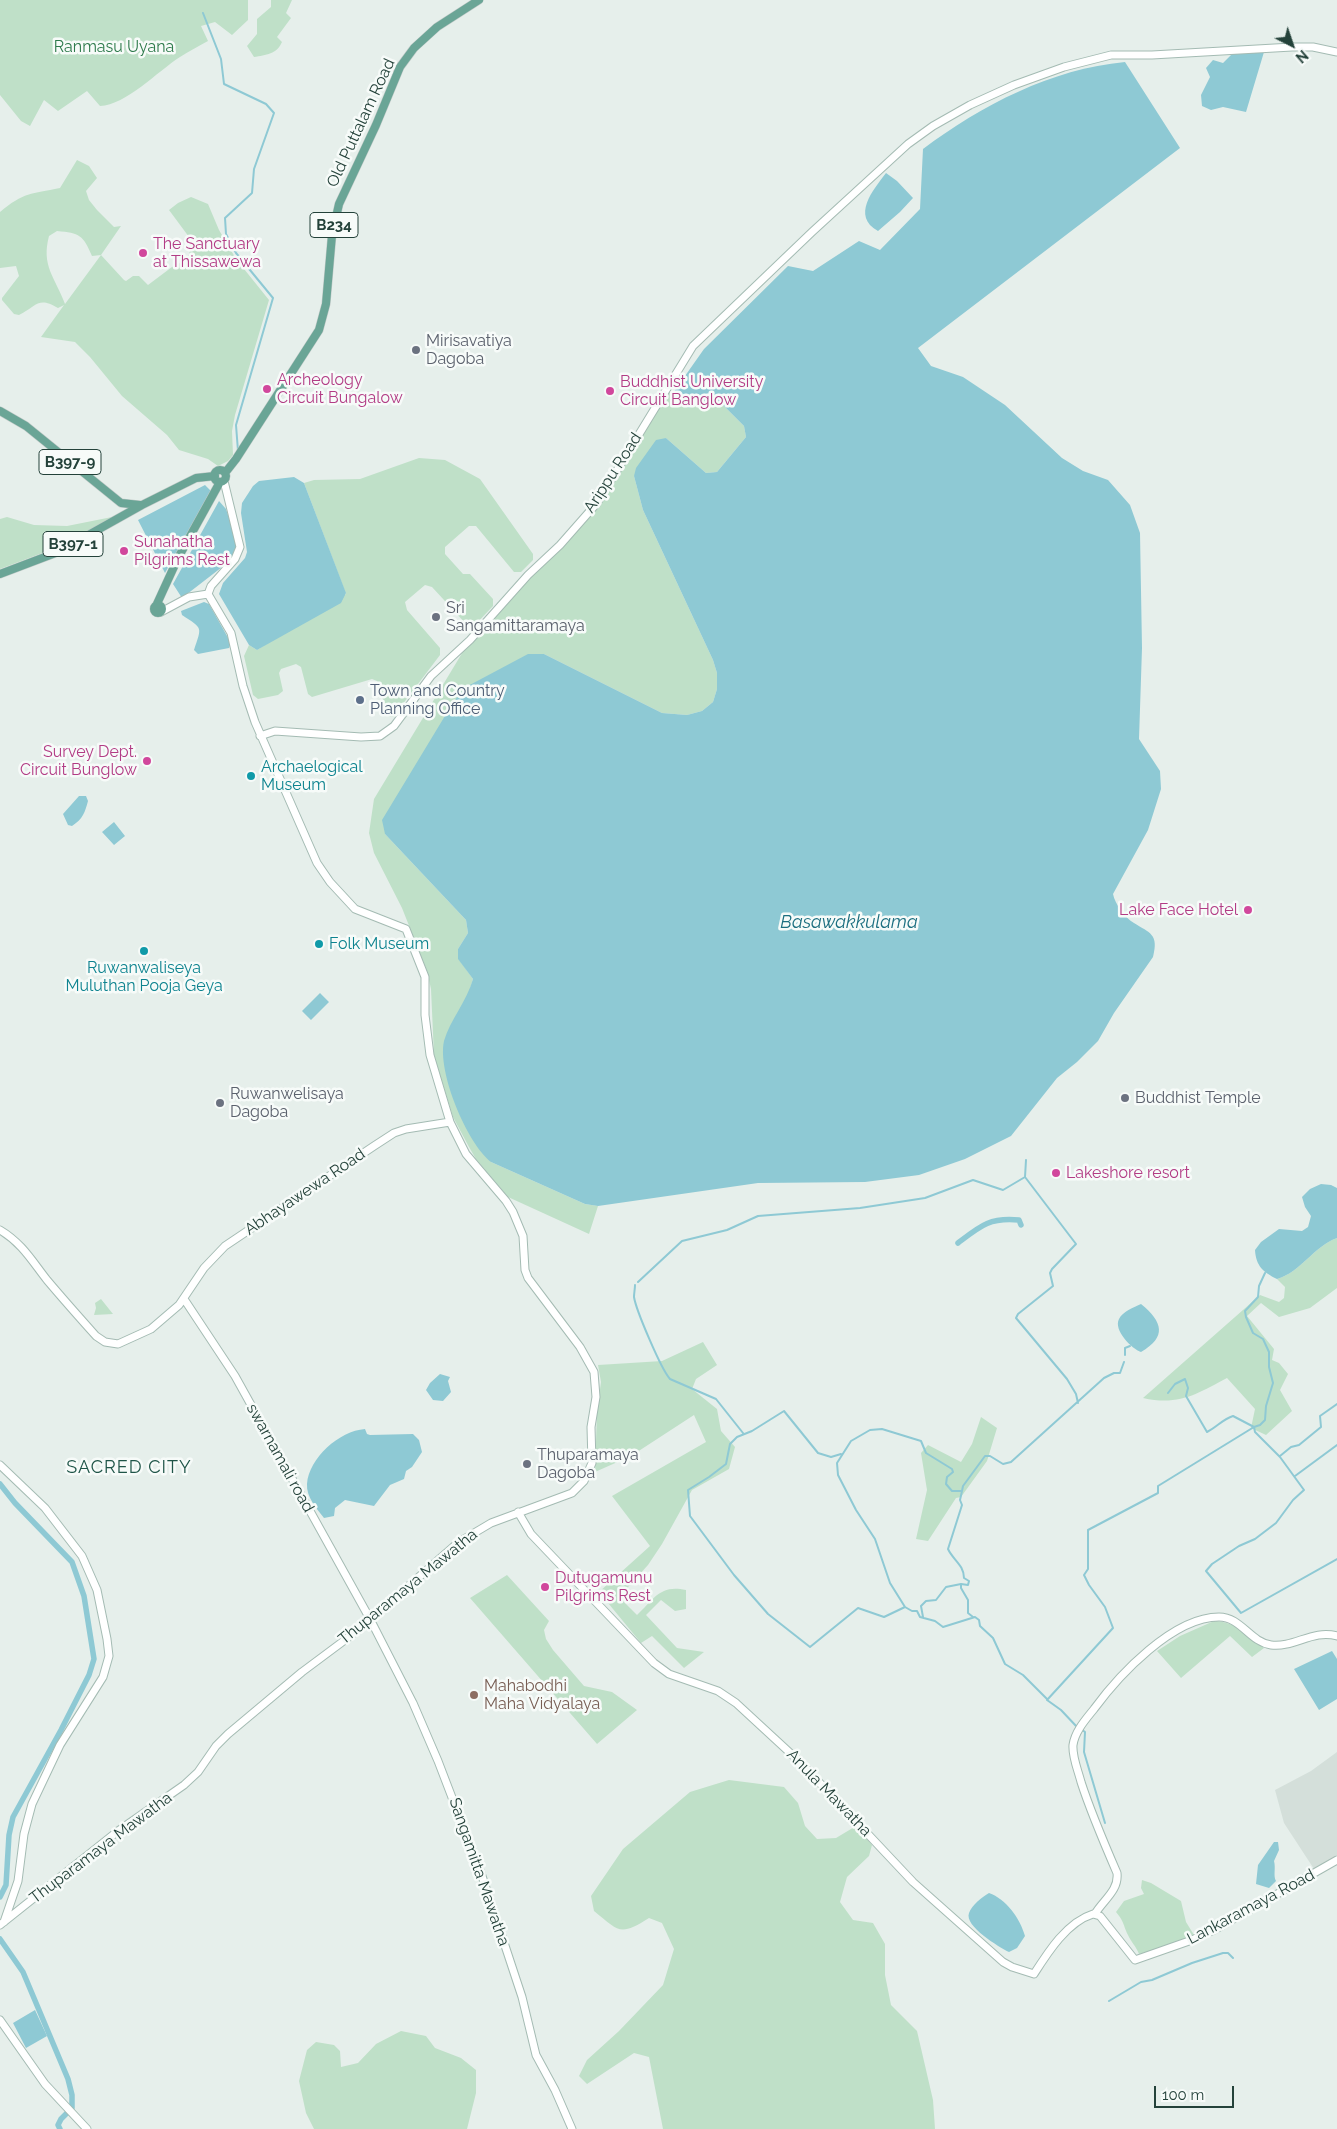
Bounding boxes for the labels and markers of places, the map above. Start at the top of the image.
place label: The Sanctuary at Thissawewa [153,234,261,272]
marker: The Sanctuary at Thissawewa [137,247,149,259]
place label: Mirisavatiya Dagoba [426,331,512,369]
marker: Mirisavatiya Dagoba [410,344,422,356]
place label: Archeology Circuit Bungalow [277,370,403,408]
place label: Buddhist University Circuit Banglow [620,372,763,410]
marker: Archeology Circuit Bungalow [261,383,273,395]
marker: Buddhist University Circuit Banglow [604,385,616,397]
place label: Sunahatha Pilgrims Rest [134,532,230,570]
marker: Sunahatha Pilgrims Rest [118,545,130,557]
place label: Sri Sangamittaramaya [446,598,585,636]
marker: Sri Sangamittaramaya [430,611,442,623]
place label: Town and Country Planning Office [370,681,505,719]
marker: Town and Country Planning Office [354,694,366,706]
place label: Survey Dept. Circuit Bunglow [20,742,137,780]
marker: Survey Dept. Circuit Bunglow [141,755,153,767]
place label: Archaelogical Museum [261,757,363,795]
marker: Archaelogical Museum [245,770,257,782]
place label: Lake Face Hotel [1119,900,1238,920]
marker: Lake Face Hotel [1242,904,1254,916]
place label: Folk Museum [329,934,429,954]
marker: Folk Museum [313,938,325,950]
marker: Ruwanwaliseya Muluthan Pooja Geya [138,945,150,957]
place label: Ruwanwaliseya Muluthan Pooja Geya [65,958,223,996]
place label: Ruwanwelisaya Dagoba [230,1084,344,1122]
place label: Buddhist Temple [1135,1088,1261,1108]
marker: Buddhist Temple [1119,1092,1131,1104]
marker: Ruwanwelisaya Dagoba [214,1097,226,1109]
place label: Lakeshore resort [1066,1163,1190,1183]
marker: Lakeshore resort [1050,1167,1062,1179]
place label: Thuparamaya Dagoba [537,1445,639,1483]
marker: Thuparamaya Dagoba [521,1458,533,1470]
place label: Dutugamunu Pilgrims Rest [555,1568,652,1606]
marker: Dutugamunu Pilgrims Rest [539,1581,551,1593]
place label: Mahabodhi Maha Vidyalaya [484,1676,600,1714]
marker: Mahabodhi Maha Vidyalaya [468,1689,480,1701]

